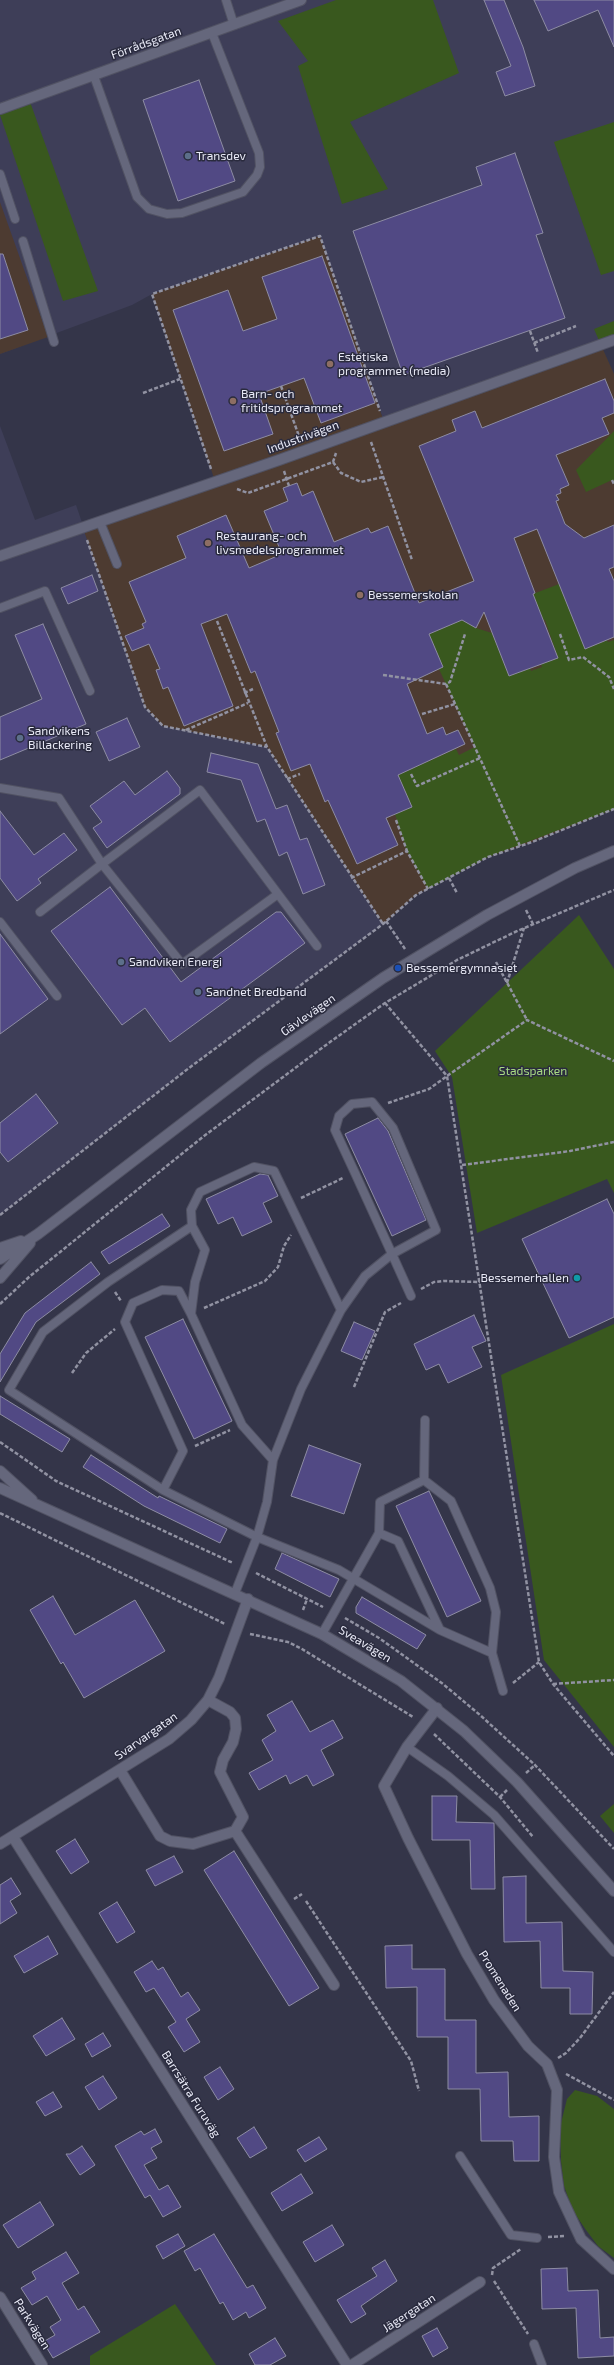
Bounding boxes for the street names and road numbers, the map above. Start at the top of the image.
street label: Förrådsgatan [109,24,183,62]
street label: Industrivägen [265,417,341,457]
street label: Gävlevägen [278,991,338,1039]
street label: Sveavägen [336,1623,394,1665]
street label: Svarvargatan [112,1709,180,1763]
street label: Promenaden [476,1948,524,2014]
street label: Barrsätra Furuväg [159,2048,223,2140]
street label: Jägergatan [380,2291,438,2335]
street label: Parkvägen [11,2296,53,2352]

